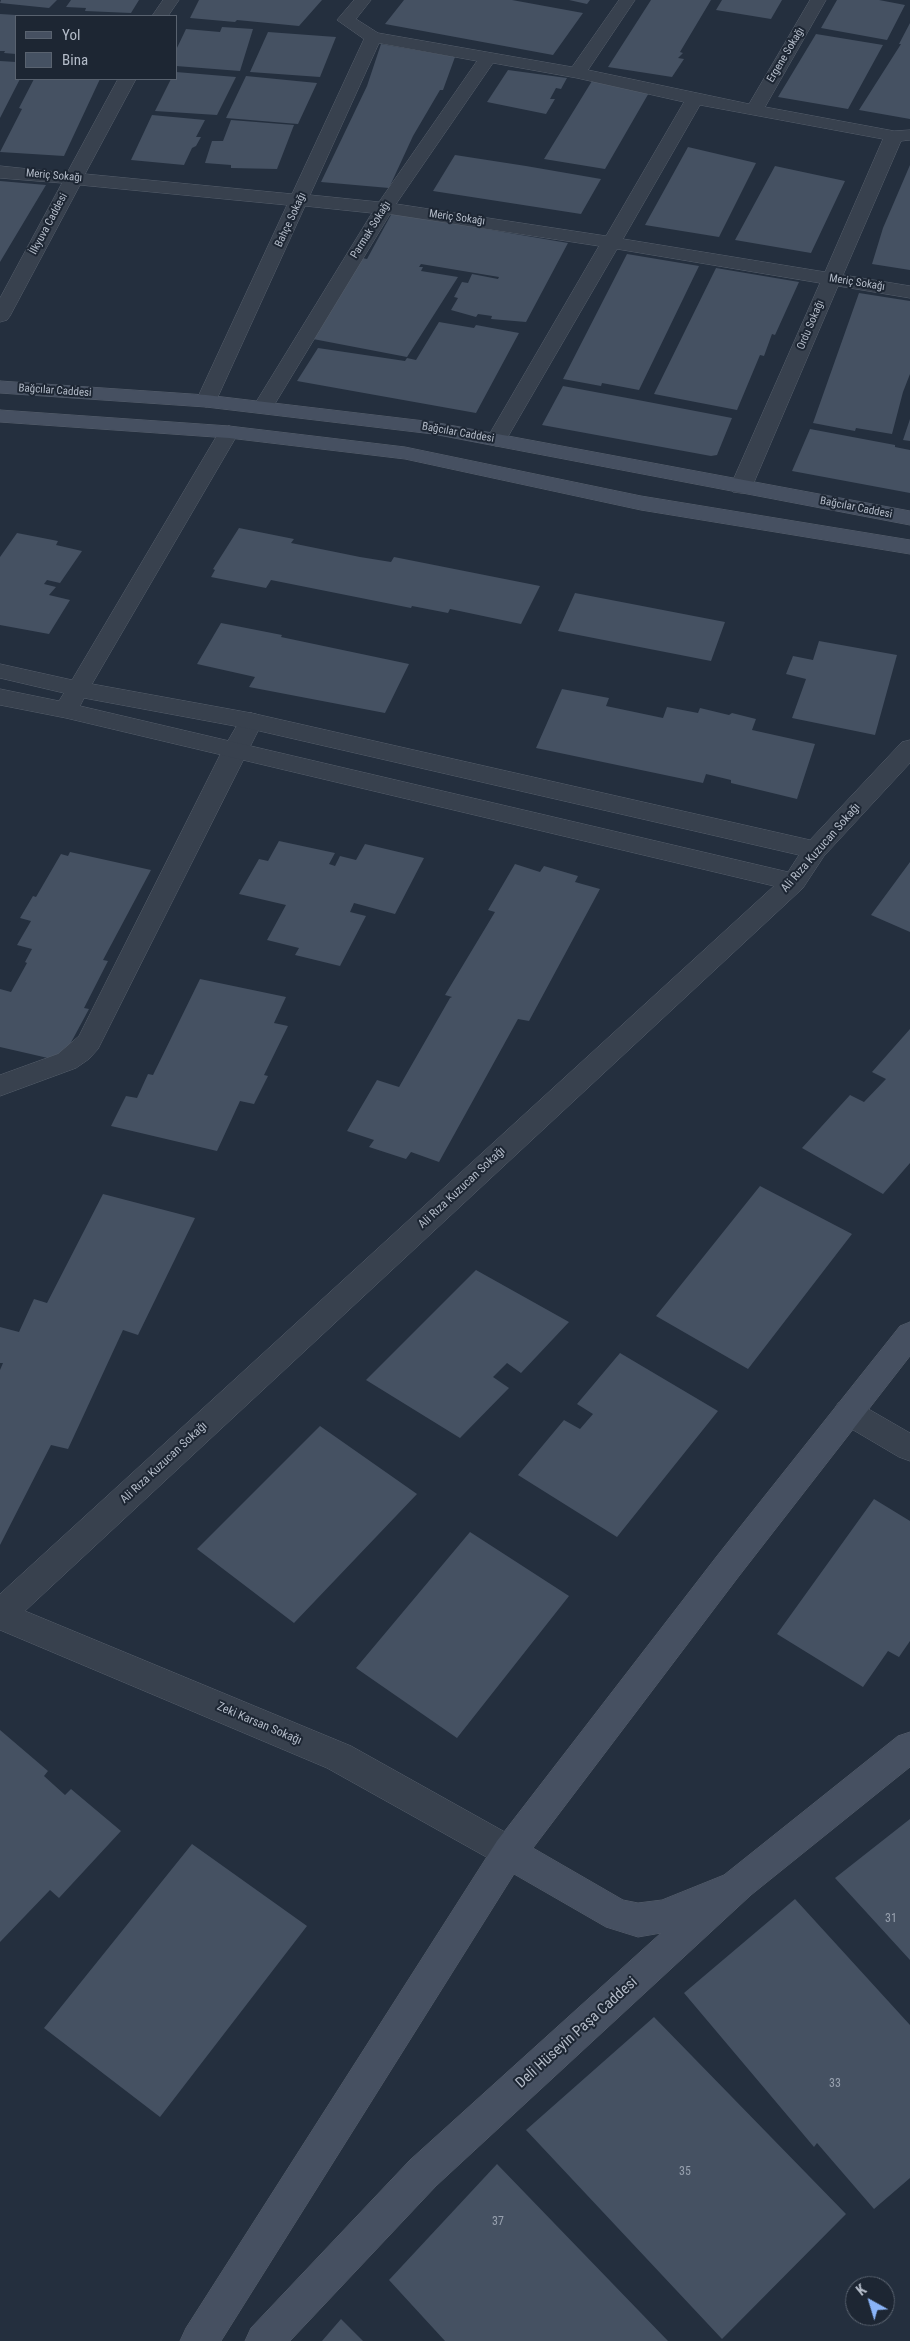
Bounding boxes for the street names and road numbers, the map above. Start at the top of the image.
street label: Ergene Sokağı [764,25,808,85]
street label: Meriç Sokağı [25,167,83,185]
street label: İlkyuva Caddesi [27,191,71,257]
street label: Bahçe Sokağı [273,191,309,249]
street label: Parmak Sokağı [348,199,394,261]
street label: Meriç Sokağı [428,208,486,228]
street label: Meriç Sokağı [828,272,886,294]
street label: Ordu Sokağı [795,298,827,352]
street label: Bağcılar Caddesi [18,382,92,400]
street label: Bağcılar Caddesi [421,420,495,446]
street label: Bağcılar Caddesi [819,495,893,521]
street label: Ali Rıza Kuzucan Sokağı [778,800,864,896]
street label: Ali Rıza Kuzucan Sokağı [416,1144,508,1232]
street label: Ali Rıza Kuzucan Sokağı [118,1419,210,1507]
street label: Zeki Karsan Sokağı [214,1700,304,1748]
street label: Deli Hüseyin Paşa Caddesi [512,1974,642,2092]

